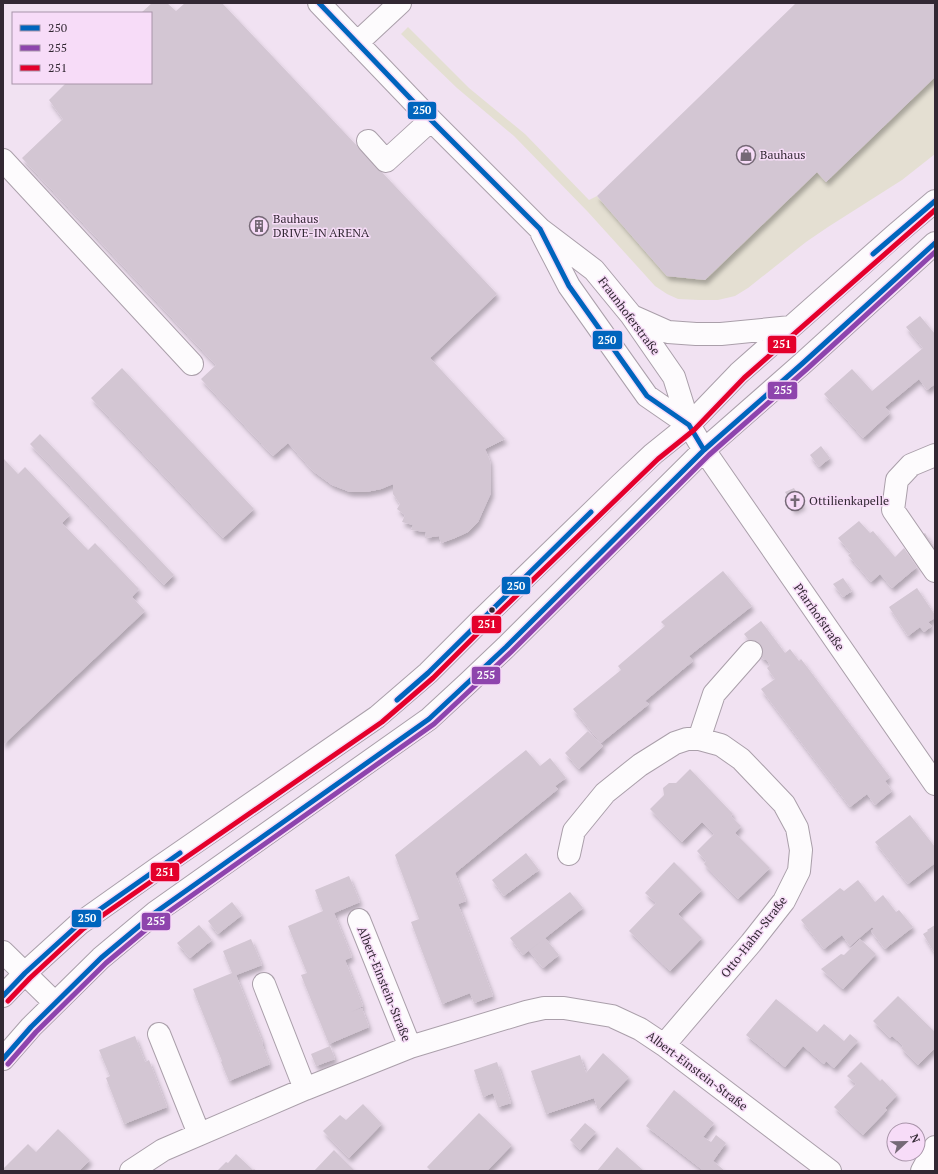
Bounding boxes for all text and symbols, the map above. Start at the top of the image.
legend [12,12,152,84]
text: 250 [48,20,67,35]
text: 255 [48,40,67,55]
text: 251 [48,60,67,75]
line badge: 250 [407,101,437,120]
text: 250 [413,103,431,117]
shop icon: Bauhaus [735,144,757,166]
place label: Bauhaus [760,147,806,162]
place label: Bauhaus DRIVE-IN ARENA [273,211,370,240]
building icon: Bauhaus DRIVE-IN ARENA [248,215,270,237]
street label: Fraunhoferstraße [595,274,664,358]
line badge: 250 [592,330,623,350]
text: 250 [598,333,616,347]
line badge: 251 [767,335,797,354]
text: 251 [773,337,791,351]
line badge: 255 [767,381,798,400]
text: 255 [774,383,792,397]
church icon: Ottilienkapelle [784,490,806,512]
place label: Ottilienkapelle [809,493,889,508]
line badge: 250 [501,576,531,595]
text: 250 [507,579,525,593]
street label: Pfarrhofstraße [791,580,848,653]
unlabelled marker [487,605,497,615]
line badge: 251 [471,615,502,634]
text: 251 [478,617,496,631]
line badge: 255 [471,666,501,685]
text: 255 [477,668,495,682]
line badge: 251 [150,862,180,882]
text: 251 [156,865,174,879]
street label: Otto-Hahn-Straße [717,893,790,980]
line badge: 250 [71,909,102,928]
text: 250 [78,911,96,925]
line badge: 255 [141,912,171,931]
text: 255 [147,914,165,928]
street label: Albert-Einstein-Straße [355,924,414,1043]
street label: Albert-Einstein-Straße [644,1028,751,1113]
north arrow [886,1122,926,1162]
text: N [907,1132,924,1145]

